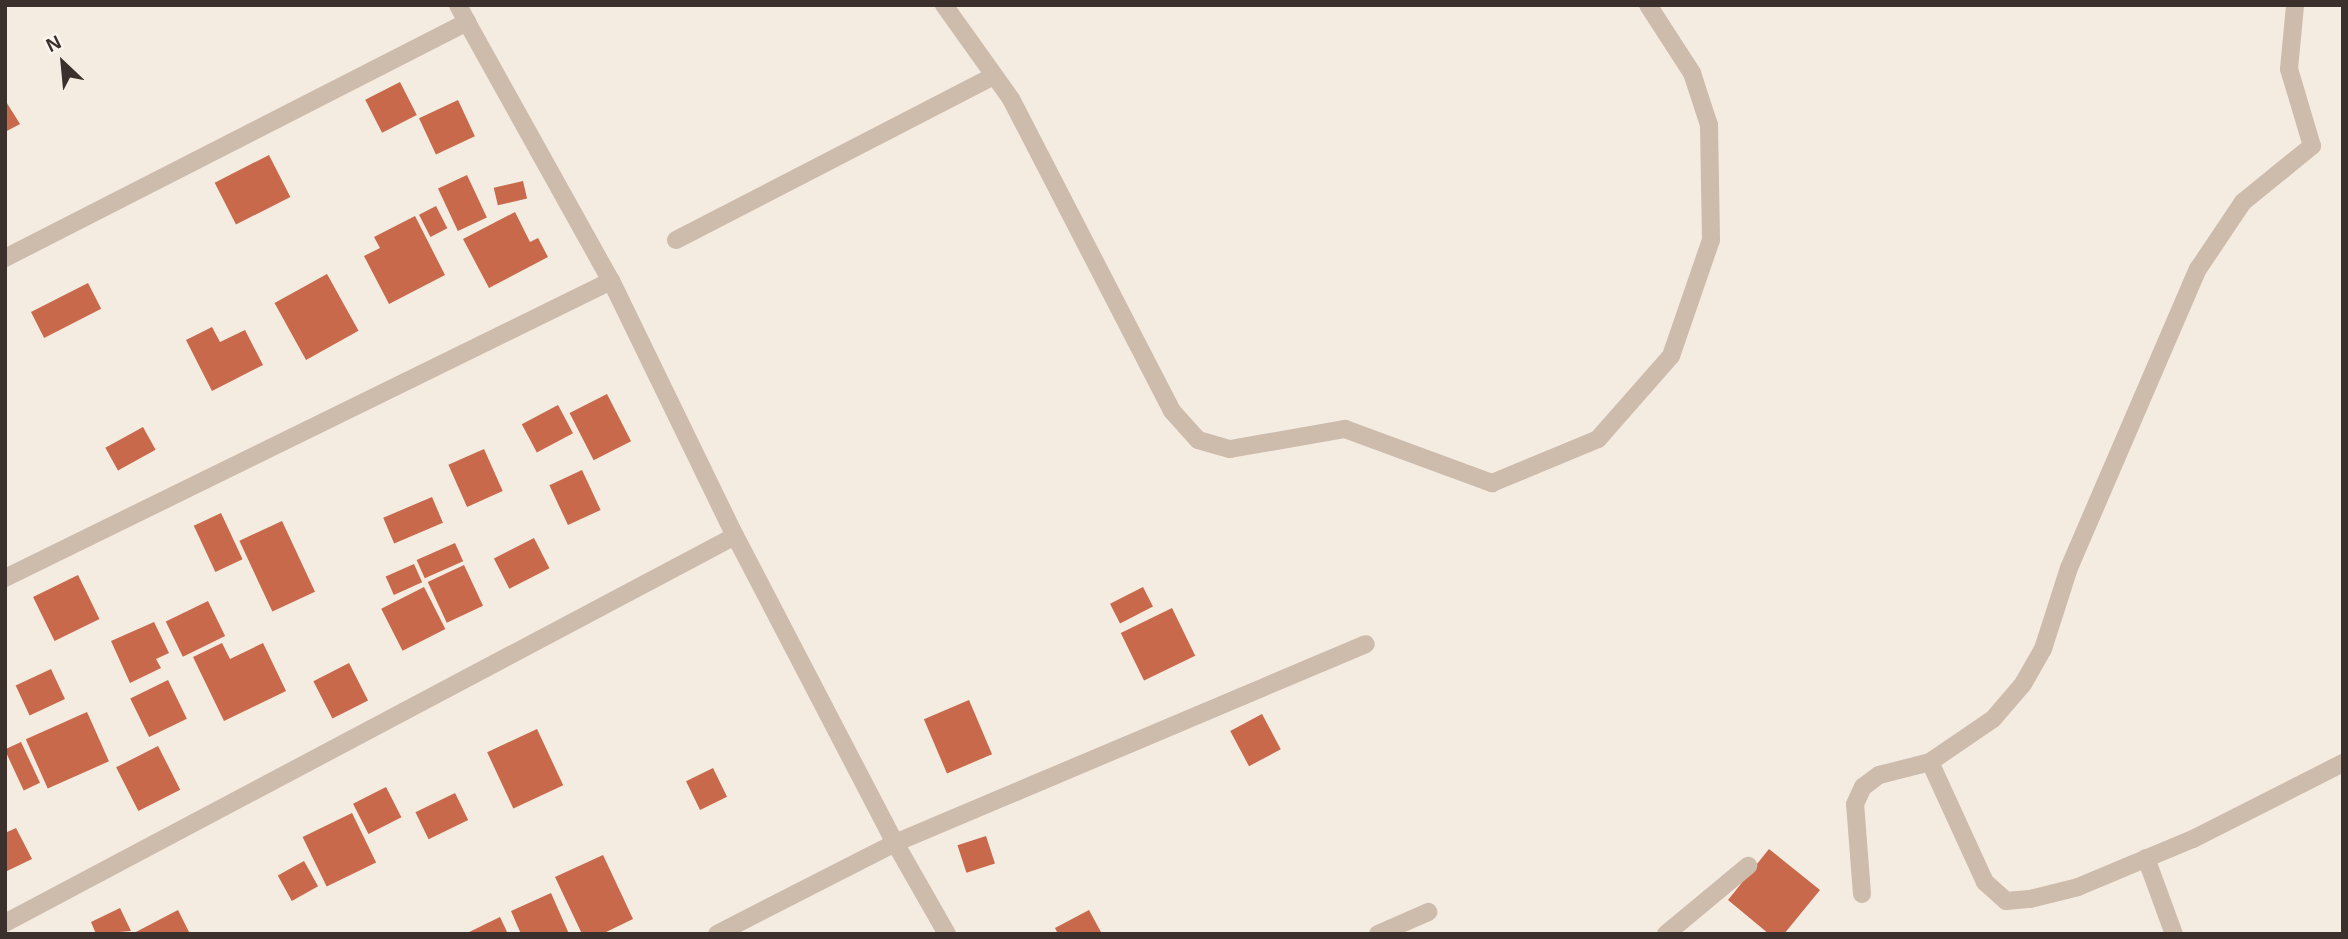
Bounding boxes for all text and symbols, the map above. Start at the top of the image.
north arrow [28,28,98,98]
text: N [43,31,64,56]

